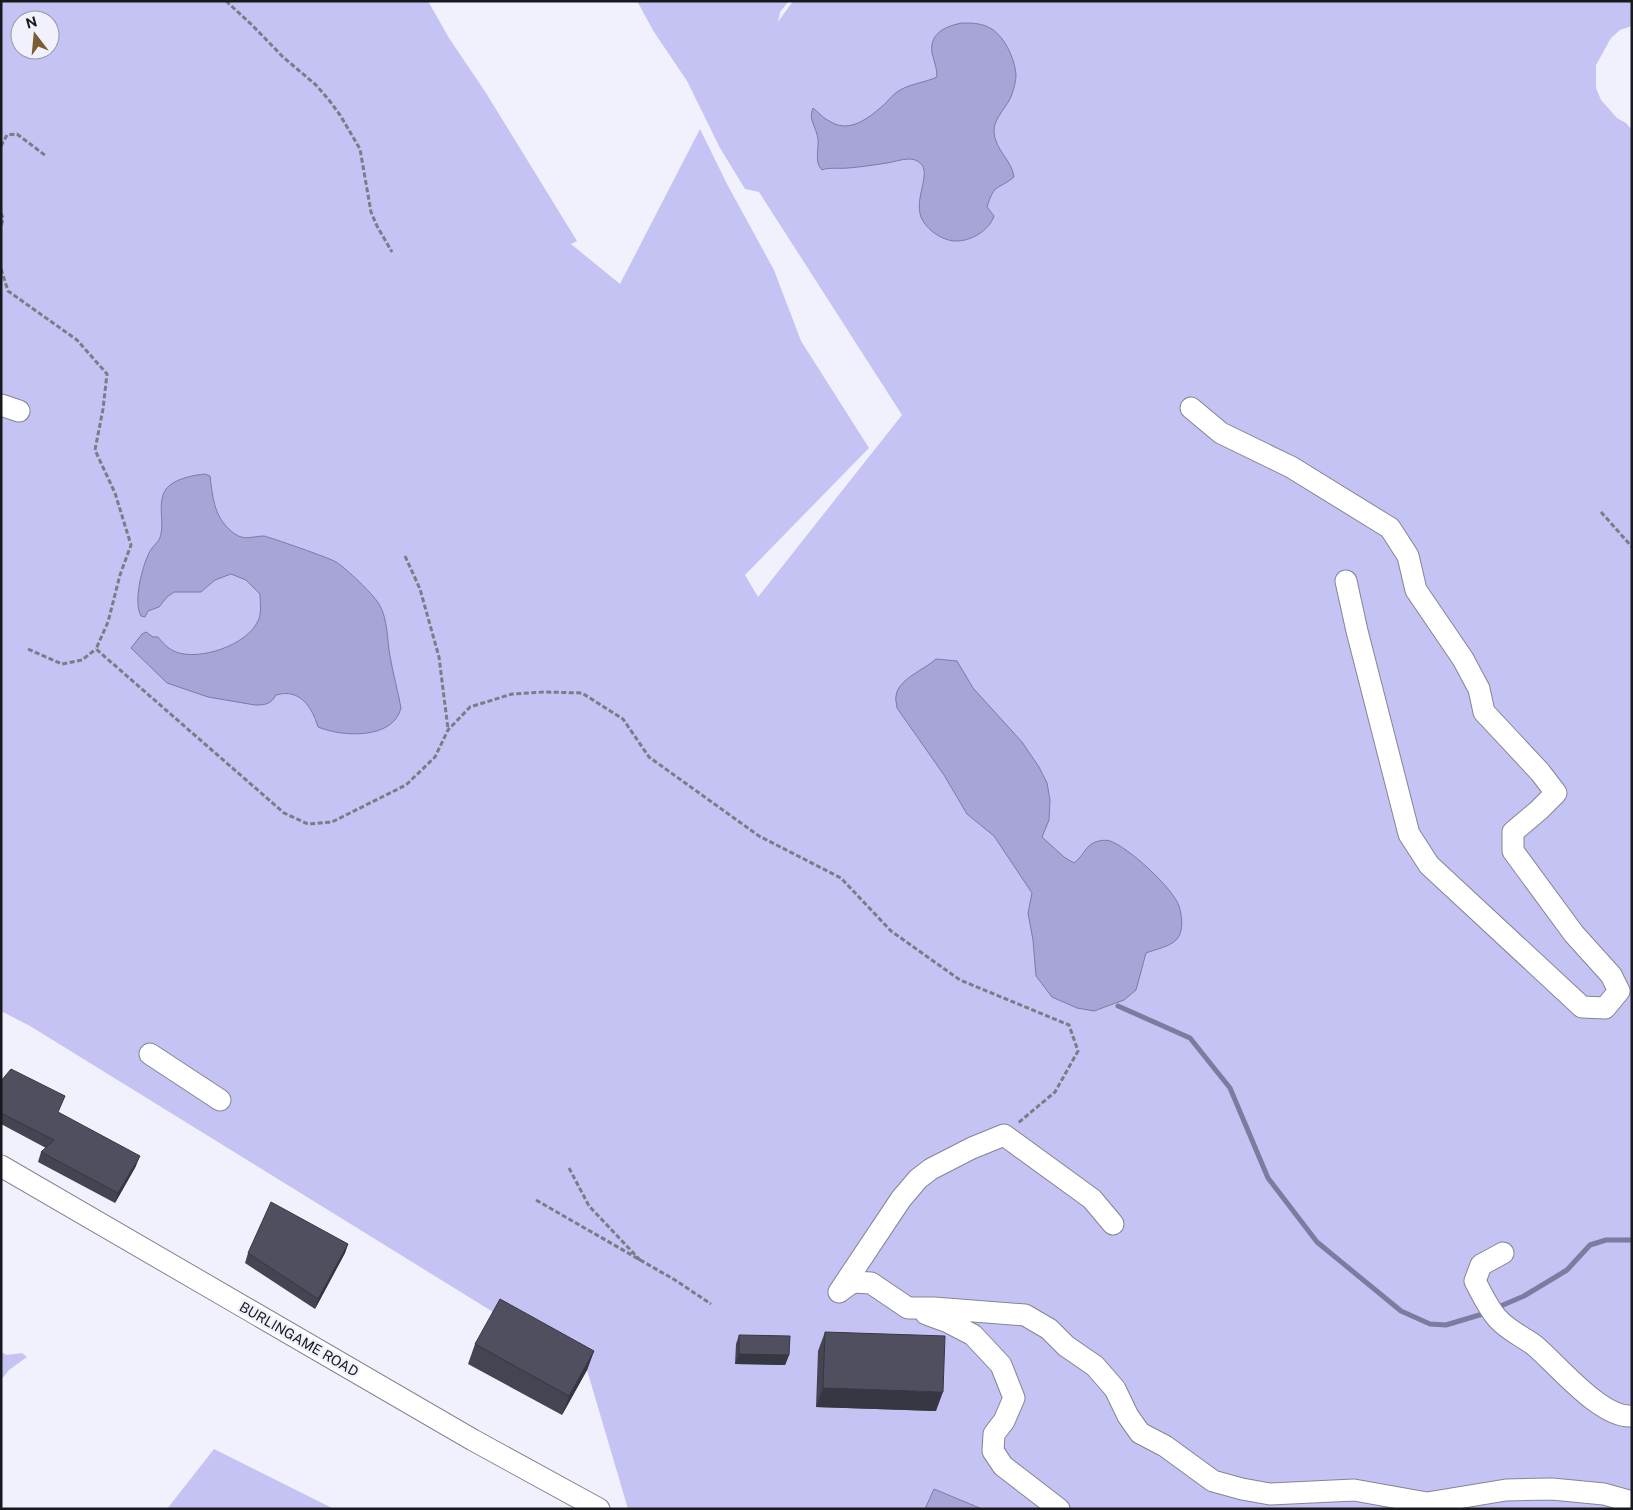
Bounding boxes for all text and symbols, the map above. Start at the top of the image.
north arrow [10,10,60,60]
text: N [24,13,39,32]
street label: BURLINGAME ROAD [237,1298,361,1380]

